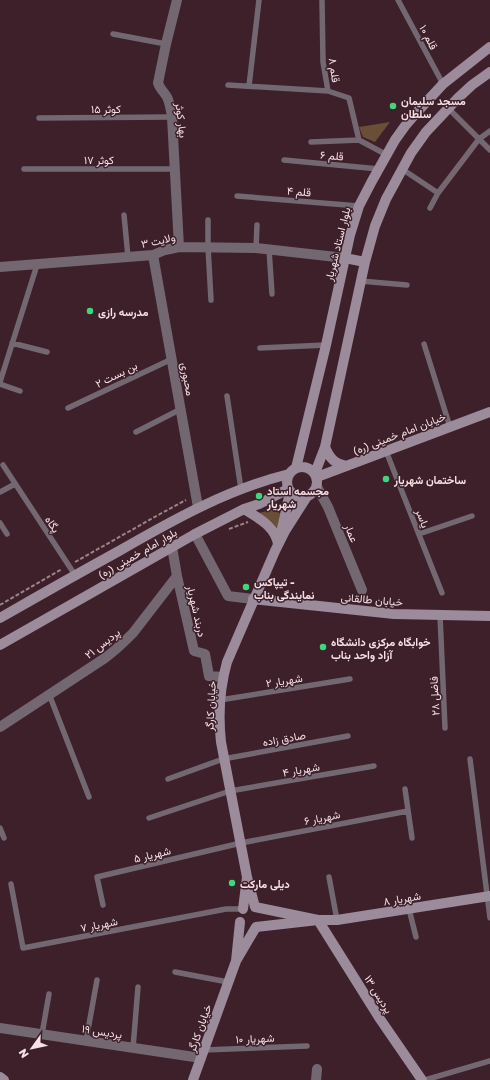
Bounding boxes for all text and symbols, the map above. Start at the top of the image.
street label: قلم ۱۰ [415,22,441,53]
street label: قلم ۸ [325,57,343,83]
place label: مسجد سلیمان سلطان [401,94,466,121]
street label: بهار کوثر [172,101,191,139]
marker: مسجد سلیمان سلطان [388,101,398,111]
street label: کوثر ۱۵ [91,102,121,116]
street label: قلم ۶ [319,147,344,164]
street label: کوثر ۱۷ [84,153,114,167]
street label: قلم ۴ [286,183,312,201]
street label: بلوار استاد شهریار [321,206,353,283]
street label: ولایت ۳ [140,230,177,251]
place label: مدرسه رازی [98,305,148,319]
marker: مدرسه رازی [85,306,95,316]
street label: بن بست ۲ [93,358,140,391]
street label: محبوری [178,361,197,397]
street label: خیابان امام خمینی (ره) [351,409,448,459]
place label: ساختمان شهریار [393,473,466,487]
marker: ساختمان شهریار [381,474,391,484]
place label: مجسمه استاد شهریار [266,484,329,511]
marker: مجسمه استاد شهریار [254,491,264,501]
street label: یاسر [412,506,433,530]
street label: پگاه [41,513,63,536]
street label: عمار [341,521,362,545]
street label: بلوار امام خمینی (ره) [95,525,180,583]
place label: تیپاکس - نمایندگی بناب [254,575,315,602]
marker: تیپاکس - نمایندگی بناب [241,582,251,592]
street label: دربند شهریار [184,583,209,638]
street label: خیابان طالقانی [340,590,404,609]
street label: پردیس ۲۱ [82,625,124,662]
place label: خوابگاه مرکزی دانشگاه آزاد واحد بناب [331,635,431,662]
marker: خوابگاه مرکزی دانشگاه آزاد واحد بناب [318,642,328,652]
street label: شهریار ۲ [265,671,304,690]
street label: فاضل ۲۸ [426,676,443,716]
street label: خیابان کارگر [202,681,219,732]
street label: صادق زاده [261,728,307,749]
street label: شهریار ۴ [281,759,321,780]
street label: شهریار ۶ [303,807,342,828]
street label: شهریار ۵ [132,843,172,866]
place label: دیلی مارکت [240,877,290,891]
marker: دیلی مارکت [227,878,237,888]
street label: شهریار ۸ [382,889,422,908]
street label: شهریار ۷ [79,914,119,935]
street label: پردیس ۱۳ [360,972,396,1017]
street label: خیابان کارگر [184,1002,215,1055]
street label: پردیس ۱۹ [81,1021,123,1043]
north arrow [12,1028,52,1068]
street label: شهریار ۱۰ [235,1031,275,1046]
text: N [15,1047,31,1061]

